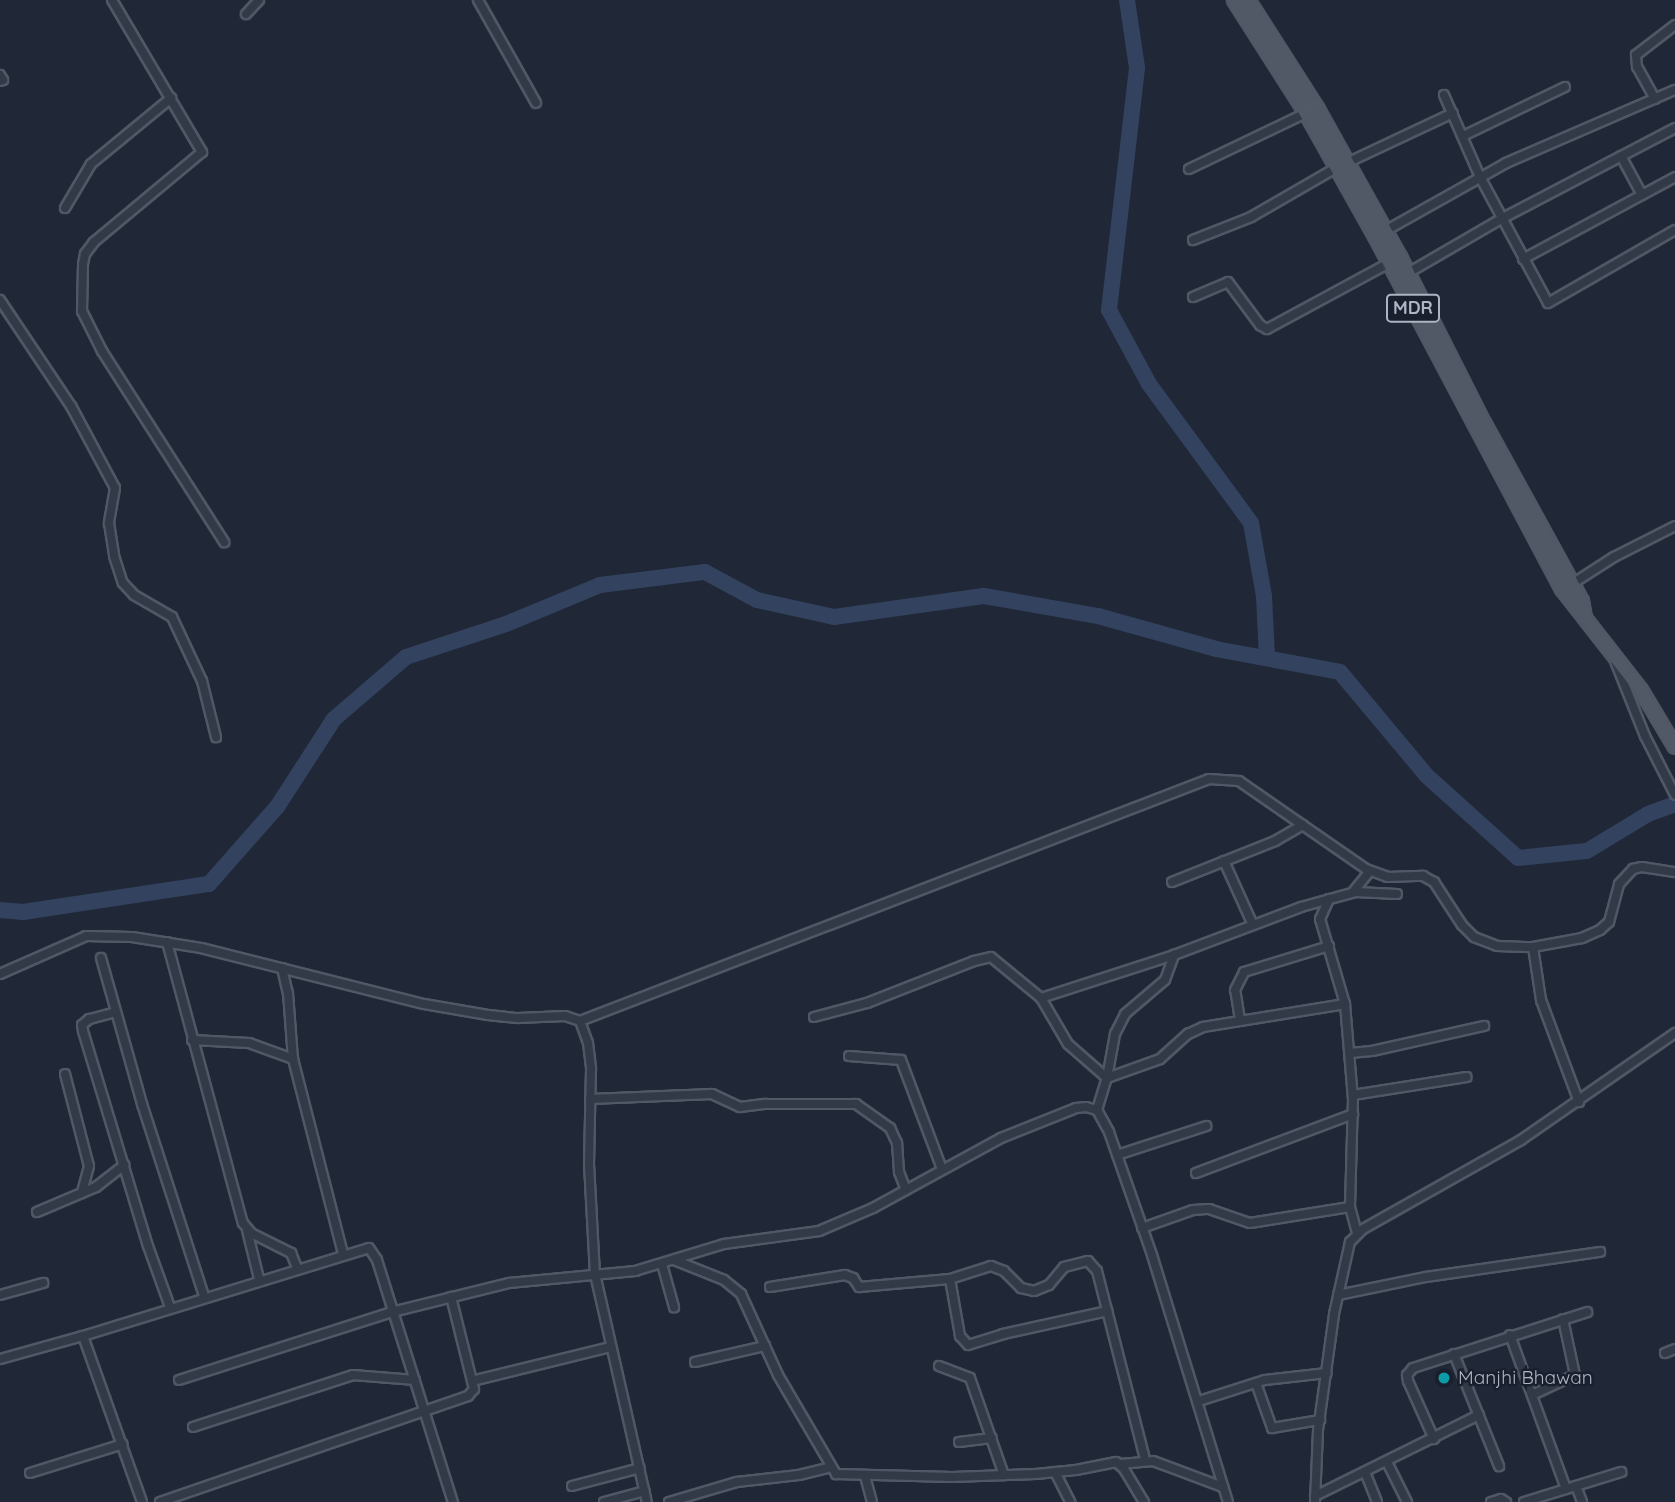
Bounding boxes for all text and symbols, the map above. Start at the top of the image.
road number: MDR [1385,294,1441,322]
place label: Manjhi Bhawan [1458,1367,1593,1389]
marker: Manjhi Bhawan [1436,1370,1452,1386]

